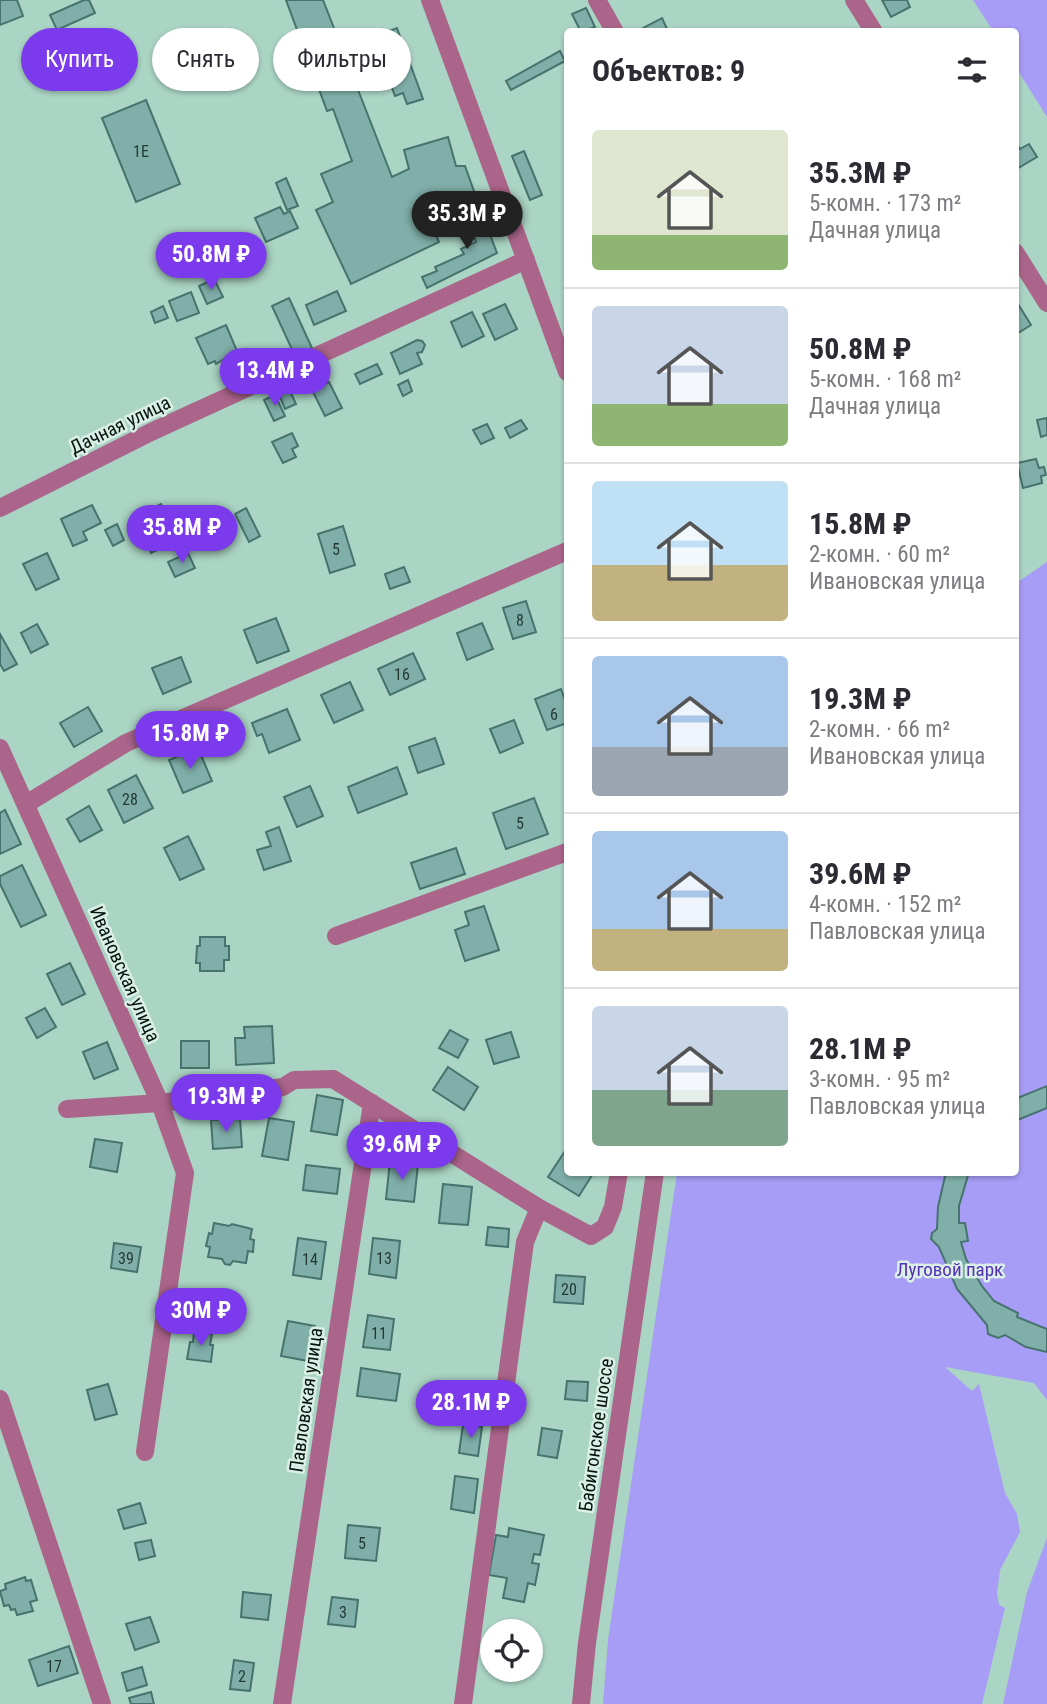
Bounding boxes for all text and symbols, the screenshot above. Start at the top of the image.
chip: Купить [21,28,138,91]
chip: Снять [152,28,259,91]
chip: Фильтры [273,28,411,91]
icon: filters [953,51,991,89]
text: Объектов: 9 [592,53,745,88]
house number: 1Е [133,142,149,161]
text: 35.3M ₽ [809,155,912,190]
icon: home [648,158,732,242]
text: 5-комн. · 173 m² [809,190,961,217]
pin: 35.3M ₽ [402,191,532,251]
text: 35.3M ₽ [428,200,506,227]
text: Дачная улица [809,217,941,244]
pin: 50.8M ₽ [146,232,276,292]
text: 50.8M ₽ [172,241,250,268]
text: 50.8M ₽ [809,331,912,366]
icon: home [648,334,732,418]
pin: 13.4M ₽ [210,348,340,408]
text: 13.4M ₽ [236,357,314,384]
text: 5-комн. · 168 m² [809,366,961,393]
street label: Дачная улица [66,391,174,459]
text: Дачная улица [809,393,941,420]
pin: 35.8M ₽ [117,505,247,565]
text: 15.8M ₽ [809,506,912,541]
icon: home [648,509,732,593]
text: 35.8M ₽ [143,514,221,541]
house number: 5 [332,540,340,559]
text: 2-комн. · 60 m² [809,541,950,568]
text: Ивановская улица [809,568,985,595]
house number: 8 [516,611,524,630]
house number: 16 [394,665,410,684]
text: 19.3M ₽ [809,681,912,716]
icon: home [648,684,732,768]
house number: 6 [550,705,558,724]
pin: 15.8M ₽ [125,712,255,771]
text: 2-комн. · 66 m² [809,716,950,743]
text: 15.8M ₽ [151,720,229,747]
text: Ивановская улица [809,743,985,770]
house number: 28 [122,790,138,809]
house number: 5 [516,814,524,833]
text: 39.6M ₽ [809,856,912,891]
icon: home [648,859,732,943]
text: 4-комн. · 152 m² [809,891,961,918]
street label: Ивановская улица [85,903,165,1045]
text: Павловская улица [809,918,985,945]
text: 28.1M ₽ [809,1031,912,1066]
icon: home [648,1034,732,1118]
text: 3-комн. · 95 m² [809,1066,950,1093]
pin: 19.3M ₽ [161,1074,291,1134]
text: 19.3M ₽ [187,1083,265,1110]
text: Павловская улица [809,1093,985,1120]
pin: 39.6M ₽ [337,1122,467,1182]
text: 39.6M ₽ [363,1131,441,1158]
house number: 39 [118,1249,134,1268]
house number: 13 [376,1249,392,1268]
house number: 14 [302,1250,318,1269]
park label: Луговой парк [897,1258,1003,1281]
house number: 20 [561,1280,577,1299]
pin: 30M ₽ [152,1288,250,1348]
text: 30M ₽ [171,1297,231,1324]
house number: 11 [371,1324,387,1343]
street label: Павловская улица [284,1326,328,1474]
street label: Бабигонское шоссе [574,1357,618,1513]
pin: 28.1M ₽ [406,1380,536,1440]
text: 28.1M ₽ [432,1389,510,1416]
house number: 5 [358,1534,366,1553]
house number: 3 [339,1603,347,1622]
map controls [480,1619,543,1682]
button: locate [480,1619,543,1682]
house number: 17 [46,1657,62,1676]
house number: 2 [238,1667,246,1686]

